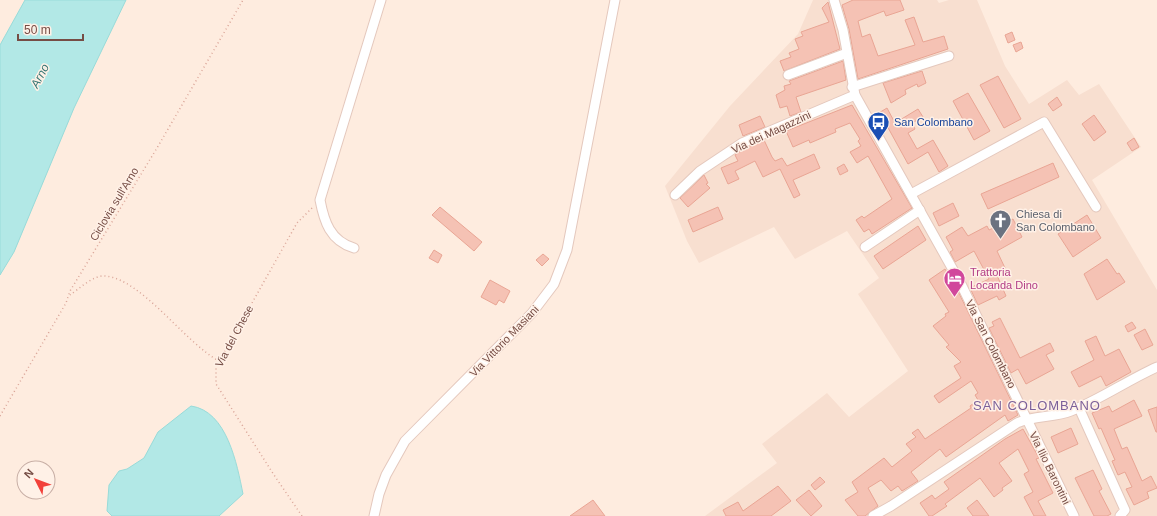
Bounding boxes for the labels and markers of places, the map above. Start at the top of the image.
bus stop icon: San Colombano [865,109,891,142]
place label: San Colombano [894,116,973,128]
church icon: Chiesa di San Colombano [987,207,1013,240]
place label: Chiesa di San Colombano [1016,208,1095,233]
hotel icon: Trattoria Locanda Dino [942,265,968,298]
place label: Trattoria Locanda Dino [970,266,1038,291]

